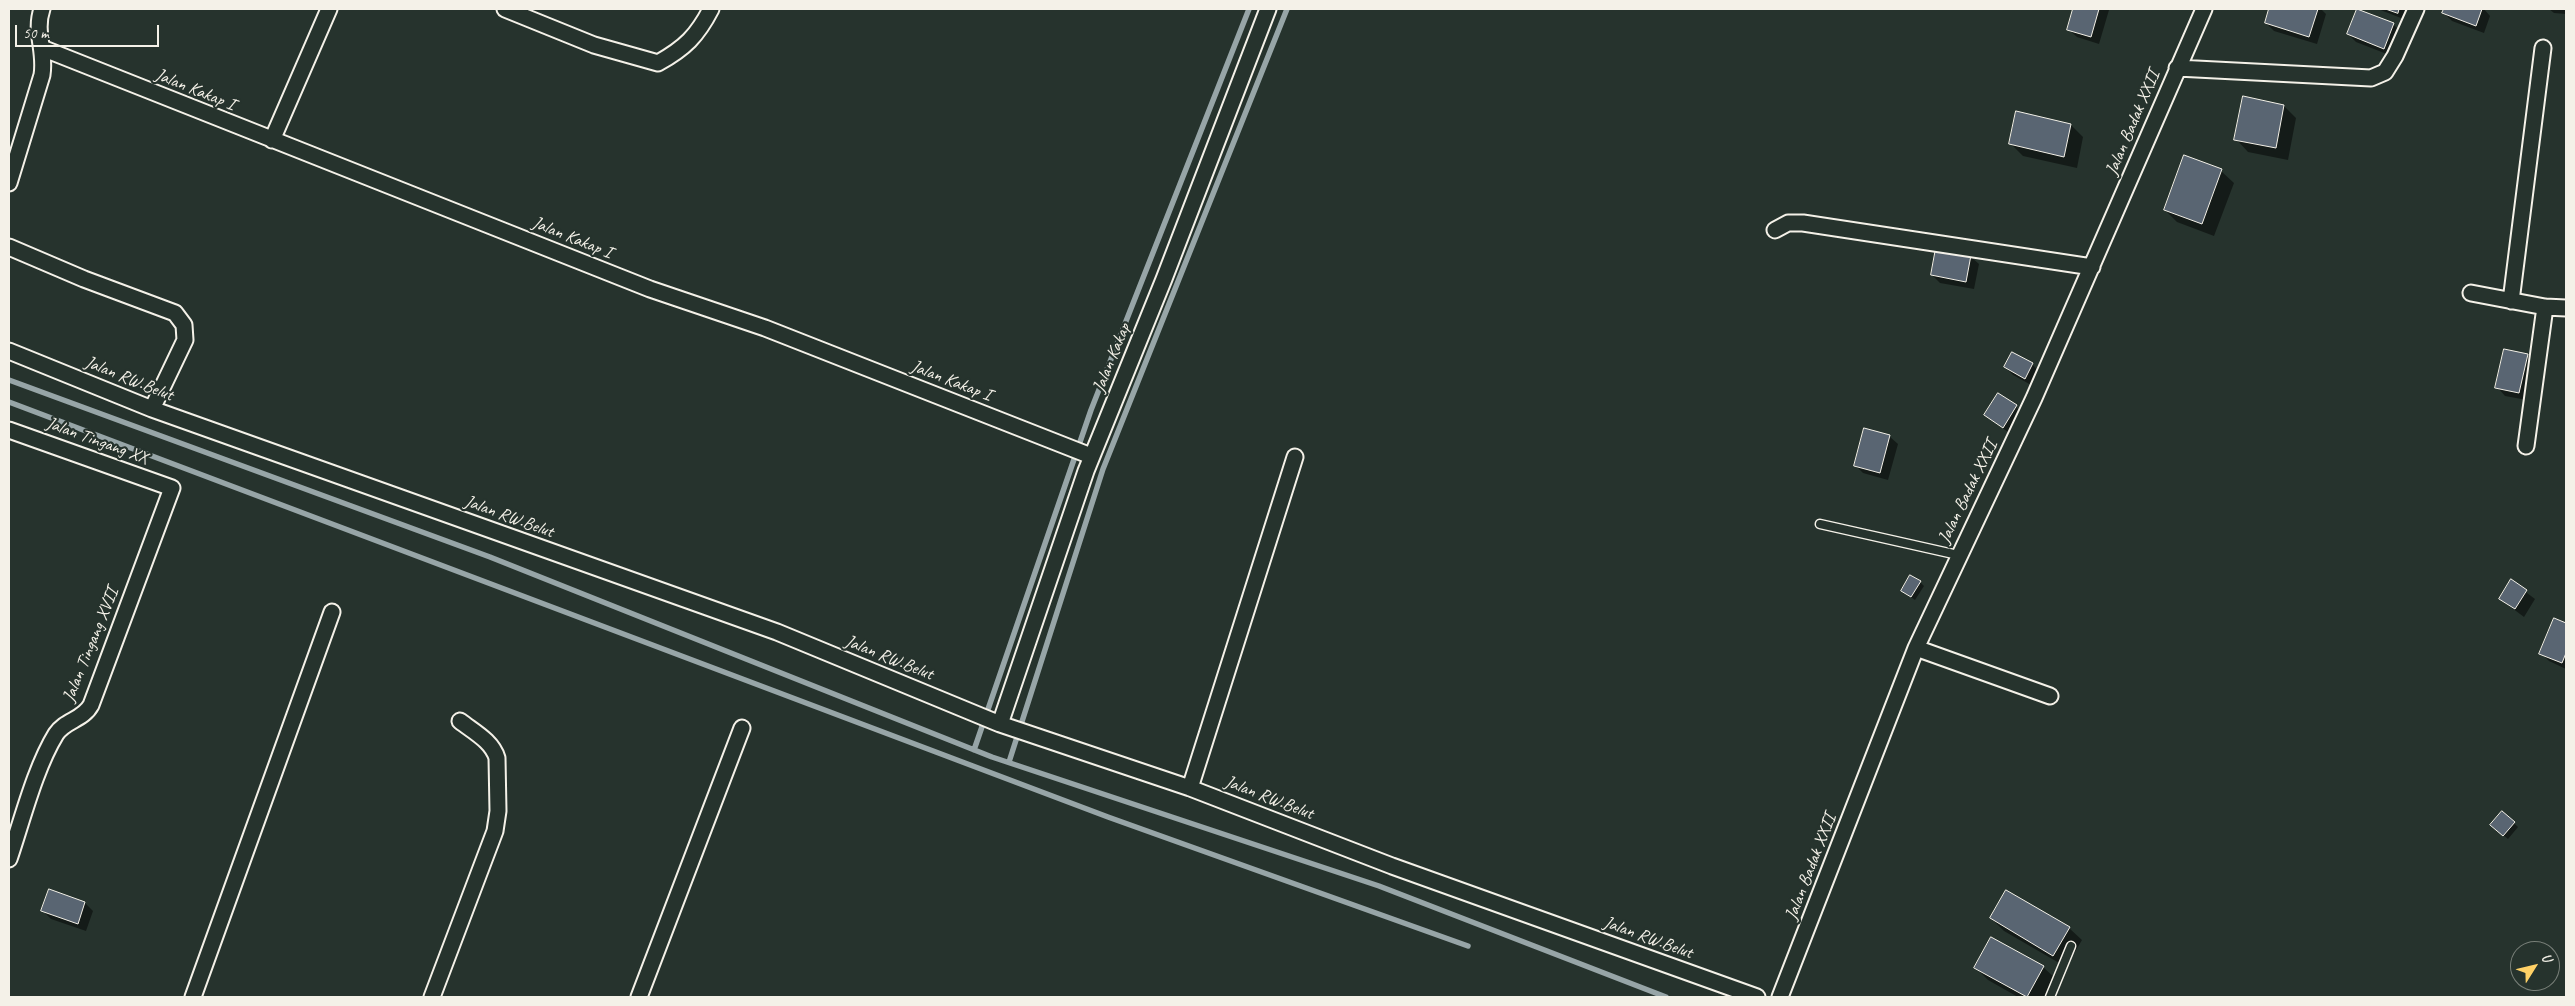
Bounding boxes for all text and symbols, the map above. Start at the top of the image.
scale bar [18,15,161,47]
text: 50 m [23,24,49,43]
street label: Jalan Kakap I [152,64,238,116]
street label: Jalan Badak XXII [2101,67,2165,179]
street label: Jalan Kakap I [529,212,615,264]
street label: Jalan Kakap [1088,320,1136,396]
street label: Jalan RW.Belut [82,352,176,406]
street label: Jalan Kakap I [908,356,994,406]
street label: Jalan Tingang XX [43,413,151,469]
street label: Jalan Badak XXII [1934,437,2002,547]
street label: Jalan RW.Belut [462,491,556,543]
street label: Jalan Tingang XVII [58,585,124,705]
street label: Jalan RW.Belut [842,631,936,685]
street label: Jalan RW.Belut [1222,771,1316,825]
street label: Jalan Badak XXII [1781,811,1841,923]
street label: Jalan RW.Belut [1601,912,1695,964]
north arrow [2510,941,2560,991]
text: U [2538,950,2556,965]

